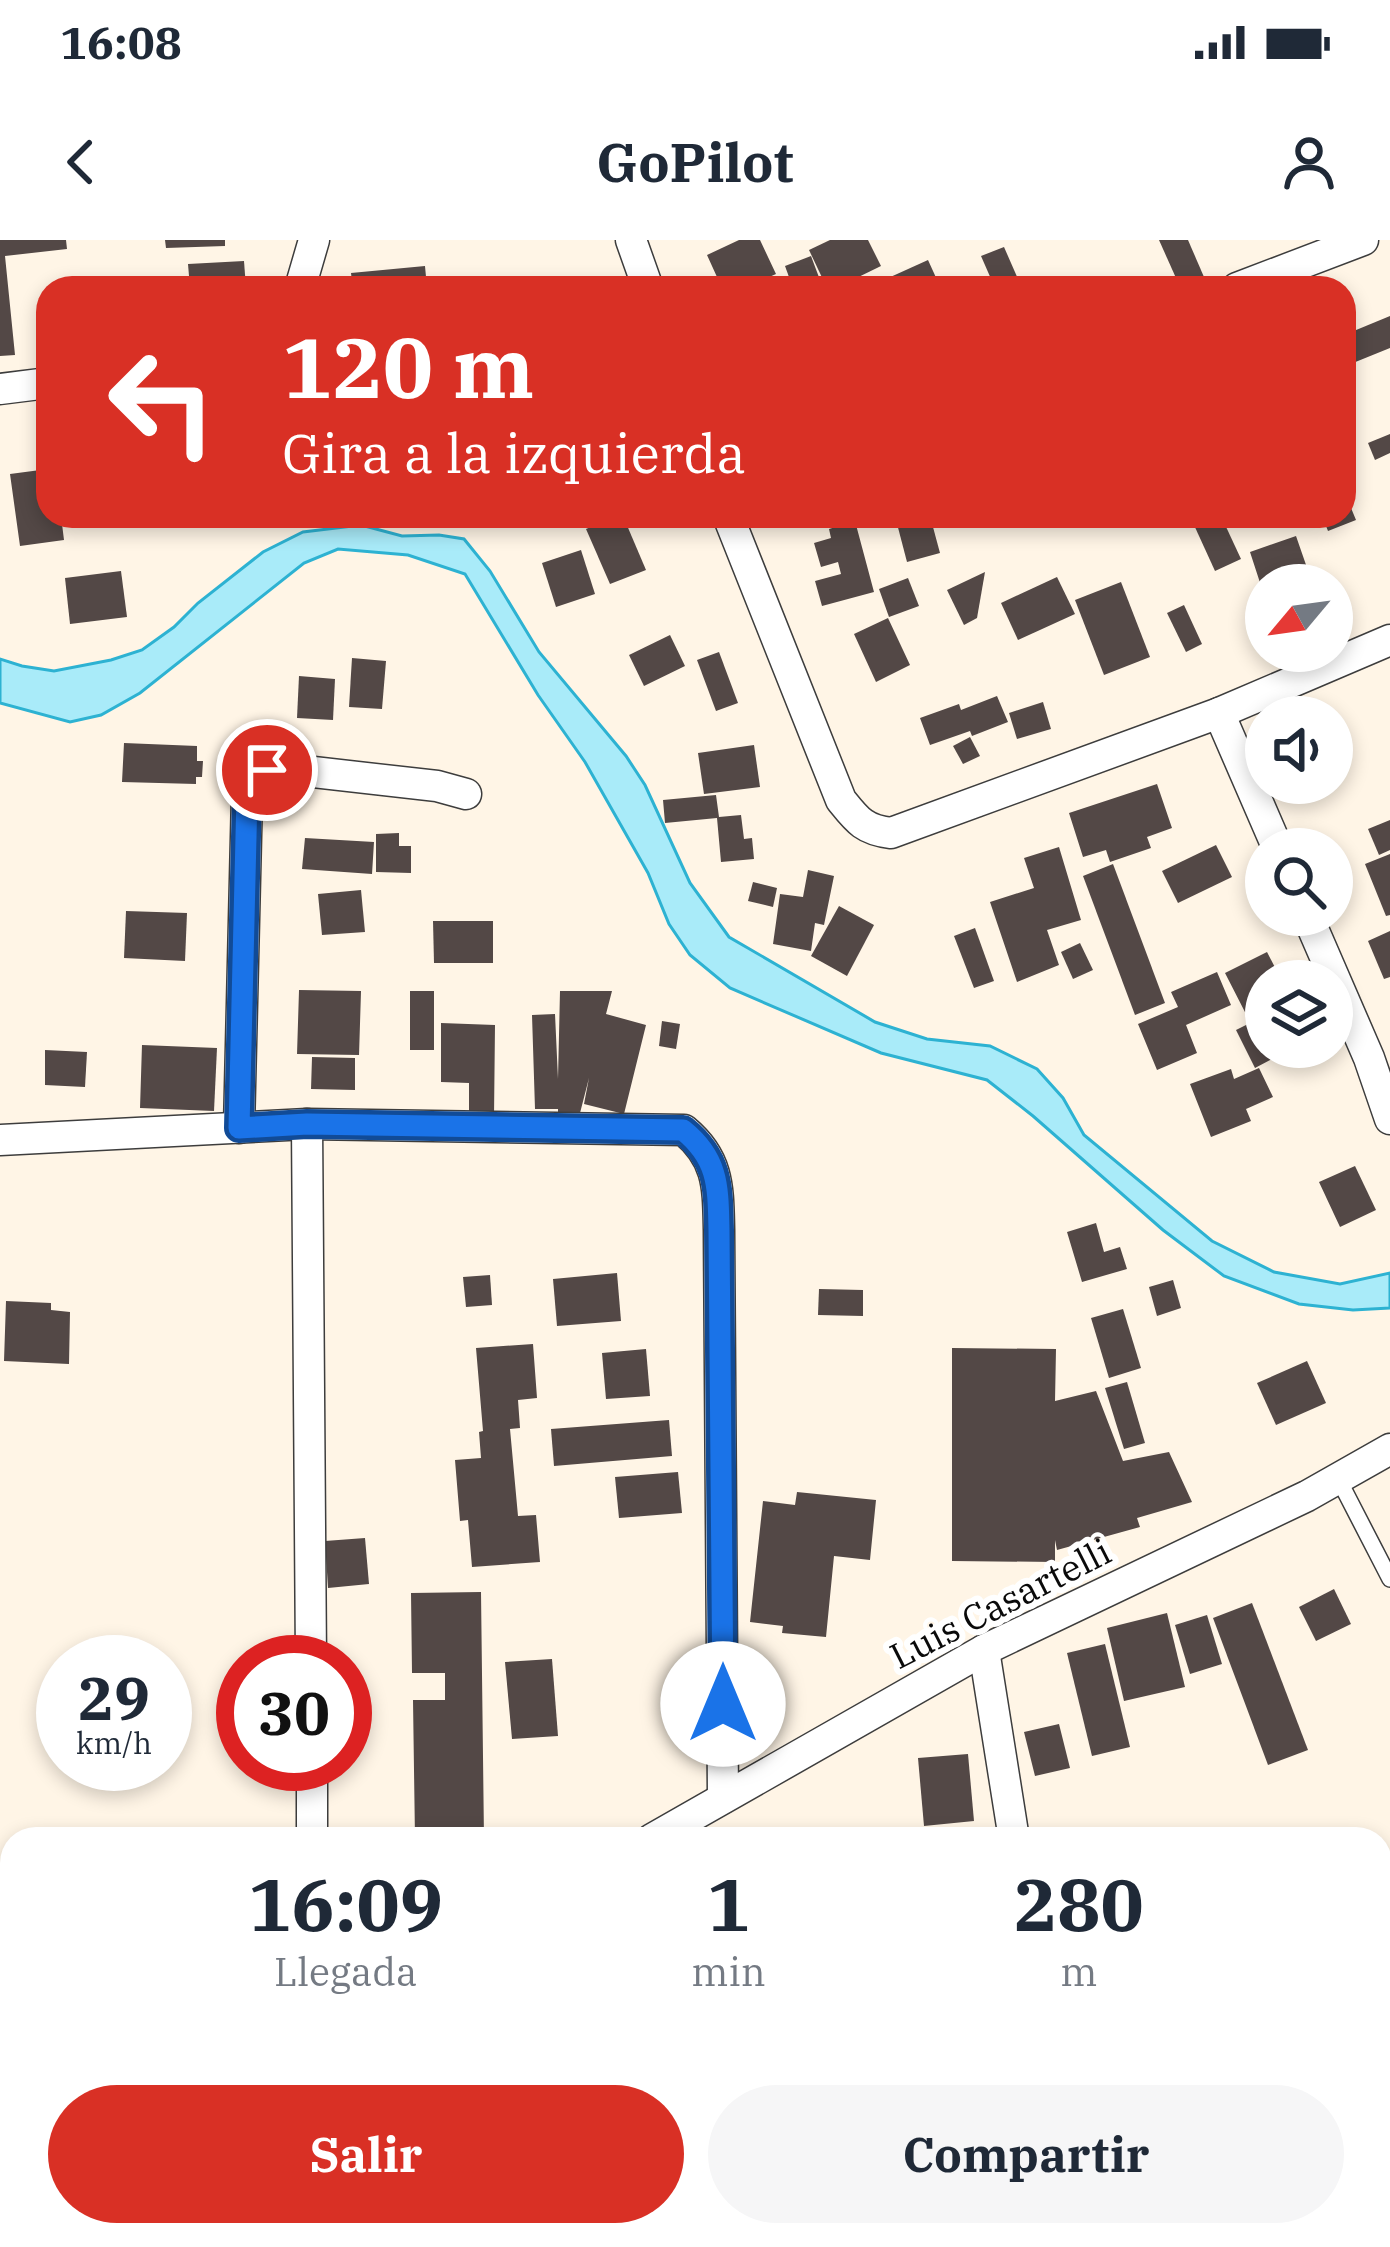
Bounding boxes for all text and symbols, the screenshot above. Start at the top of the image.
text: 16:08 [60,13,182,71]
text: GoPilot [596,127,794,197]
icon: back [48,129,114,195]
icon: person [1276,129,1342,195]
text: 120 m [282,312,534,421]
icon: left [84,324,240,480]
text: Gira a la izquierda [282,418,746,488]
north arrow [1245,564,1353,672]
map controls [1245,564,1353,1068]
button: sound [1245,696,1353,804]
pin [216,719,318,821]
icon: arrive [234,737,300,803]
button: search [1245,828,1353,936]
button: layers [1245,960,1353,1068]
street label: Luis Casartelli [882,1527,1118,1679]
speed limit sign: 30 [216,1635,372,1791]
position arrow [660,1641,786,1767]
text: 29 [78,1658,150,1737]
text: km/h [76,1723,152,1762]
text: 16:09 [248,1857,443,1951]
text: 1 [707,1857,750,1951]
text: 280 [1014,1857,1144,1951]
text: Llegada [274,1946,417,1997]
text: min [691,1946,766,1997]
text: m [1060,1946,1097,1997]
button: Salir [48,2085,684,2223]
button: Compartir [708,2085,1344,2223]

